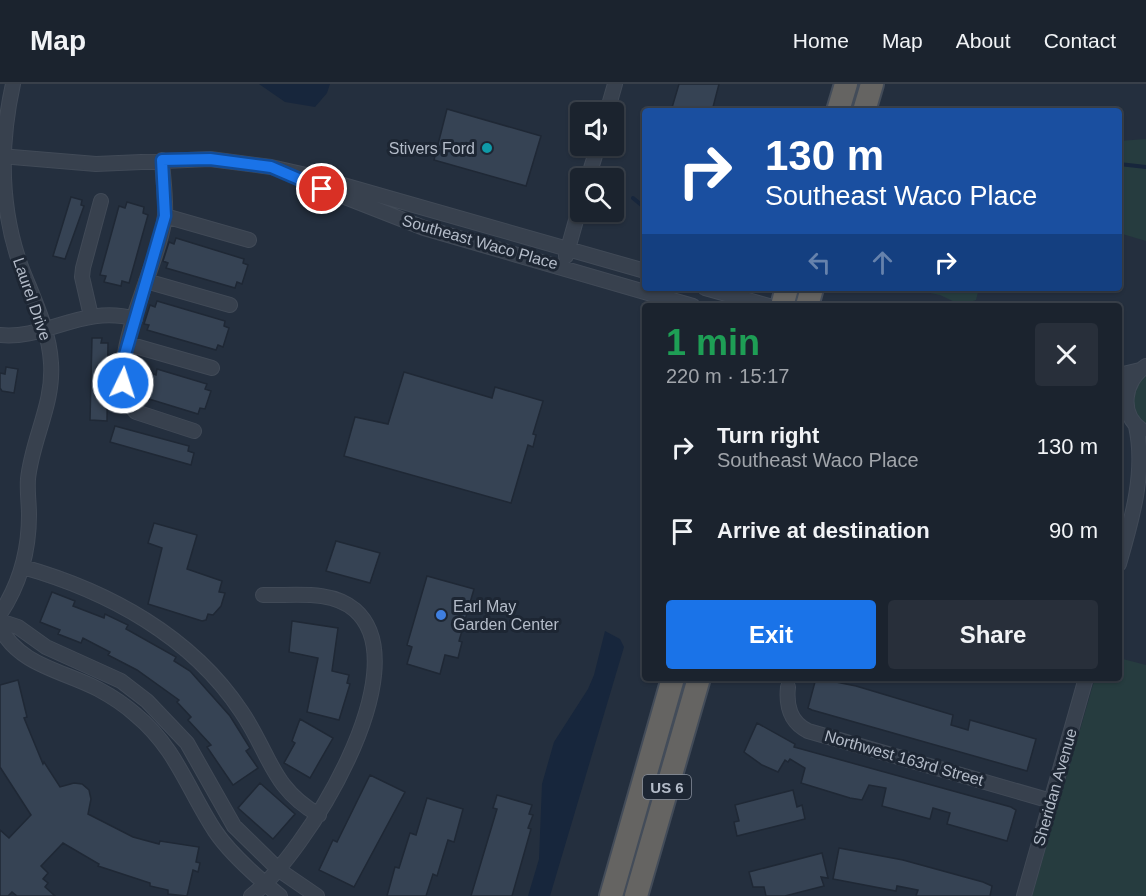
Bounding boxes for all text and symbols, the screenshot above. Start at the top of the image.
text: Map [30,25,86,56]
text: Home [793,29,849,52]
text: Map [882,29,923,52]
text: About [956,29,1011,52]
text: Contact [1044,29,1116,52]
map controls [570,102,624,222]
button: sound [570,102,624,156]
icon: right [666,132,744,210]
text: 130 m [765,132,884,179]
place label: Stivers Ford [389,140,475,157]
marker: Stivers Ford [480,141,494,155]
pin [296,163,347,214]
button: search [570,168,624,222]
icon: arrive [305,172,338,205]
text: Southeast Waco Place [765,181,1037,211]
street label: Southeast Waco Place [400,212,560,272]
icon: left [803,246,836,279]
icon: ahead [866,246,899,279]
icon: right [929,246,962,279]
street label: Laurel Drive [10,255,54,343]
text: 1 min [666,322,760,363]
button: close [1035,323,1098,386]
position arrow [91,351,155,415]
text: 220 m · 15:17 [666,365,789,387]
text: Turn right [717,423,819,448]
icon: right [666,431,699,464]
text: 130 m [1037,434,1098,459]
text: Southeast Waco Place [717,449,919,471]
icon: arrive [666,515,699,548]
text: Arrive at destination [717,518,930,543]
text: 90 m [1049,518,1098,543]
place label: Earl May Garden Center [453,598,560,633]
button: Exit [666,600,876,669]
button: Share [888,600,1098,669]
marker: Earl May Garden Center [434,608,448,622]
street label: Sheridan Avenue [1030,726,1080,848]
street label: Northwest 163rd Street [823,727,986,789]
road number: US 6 [643,775,691,799]

